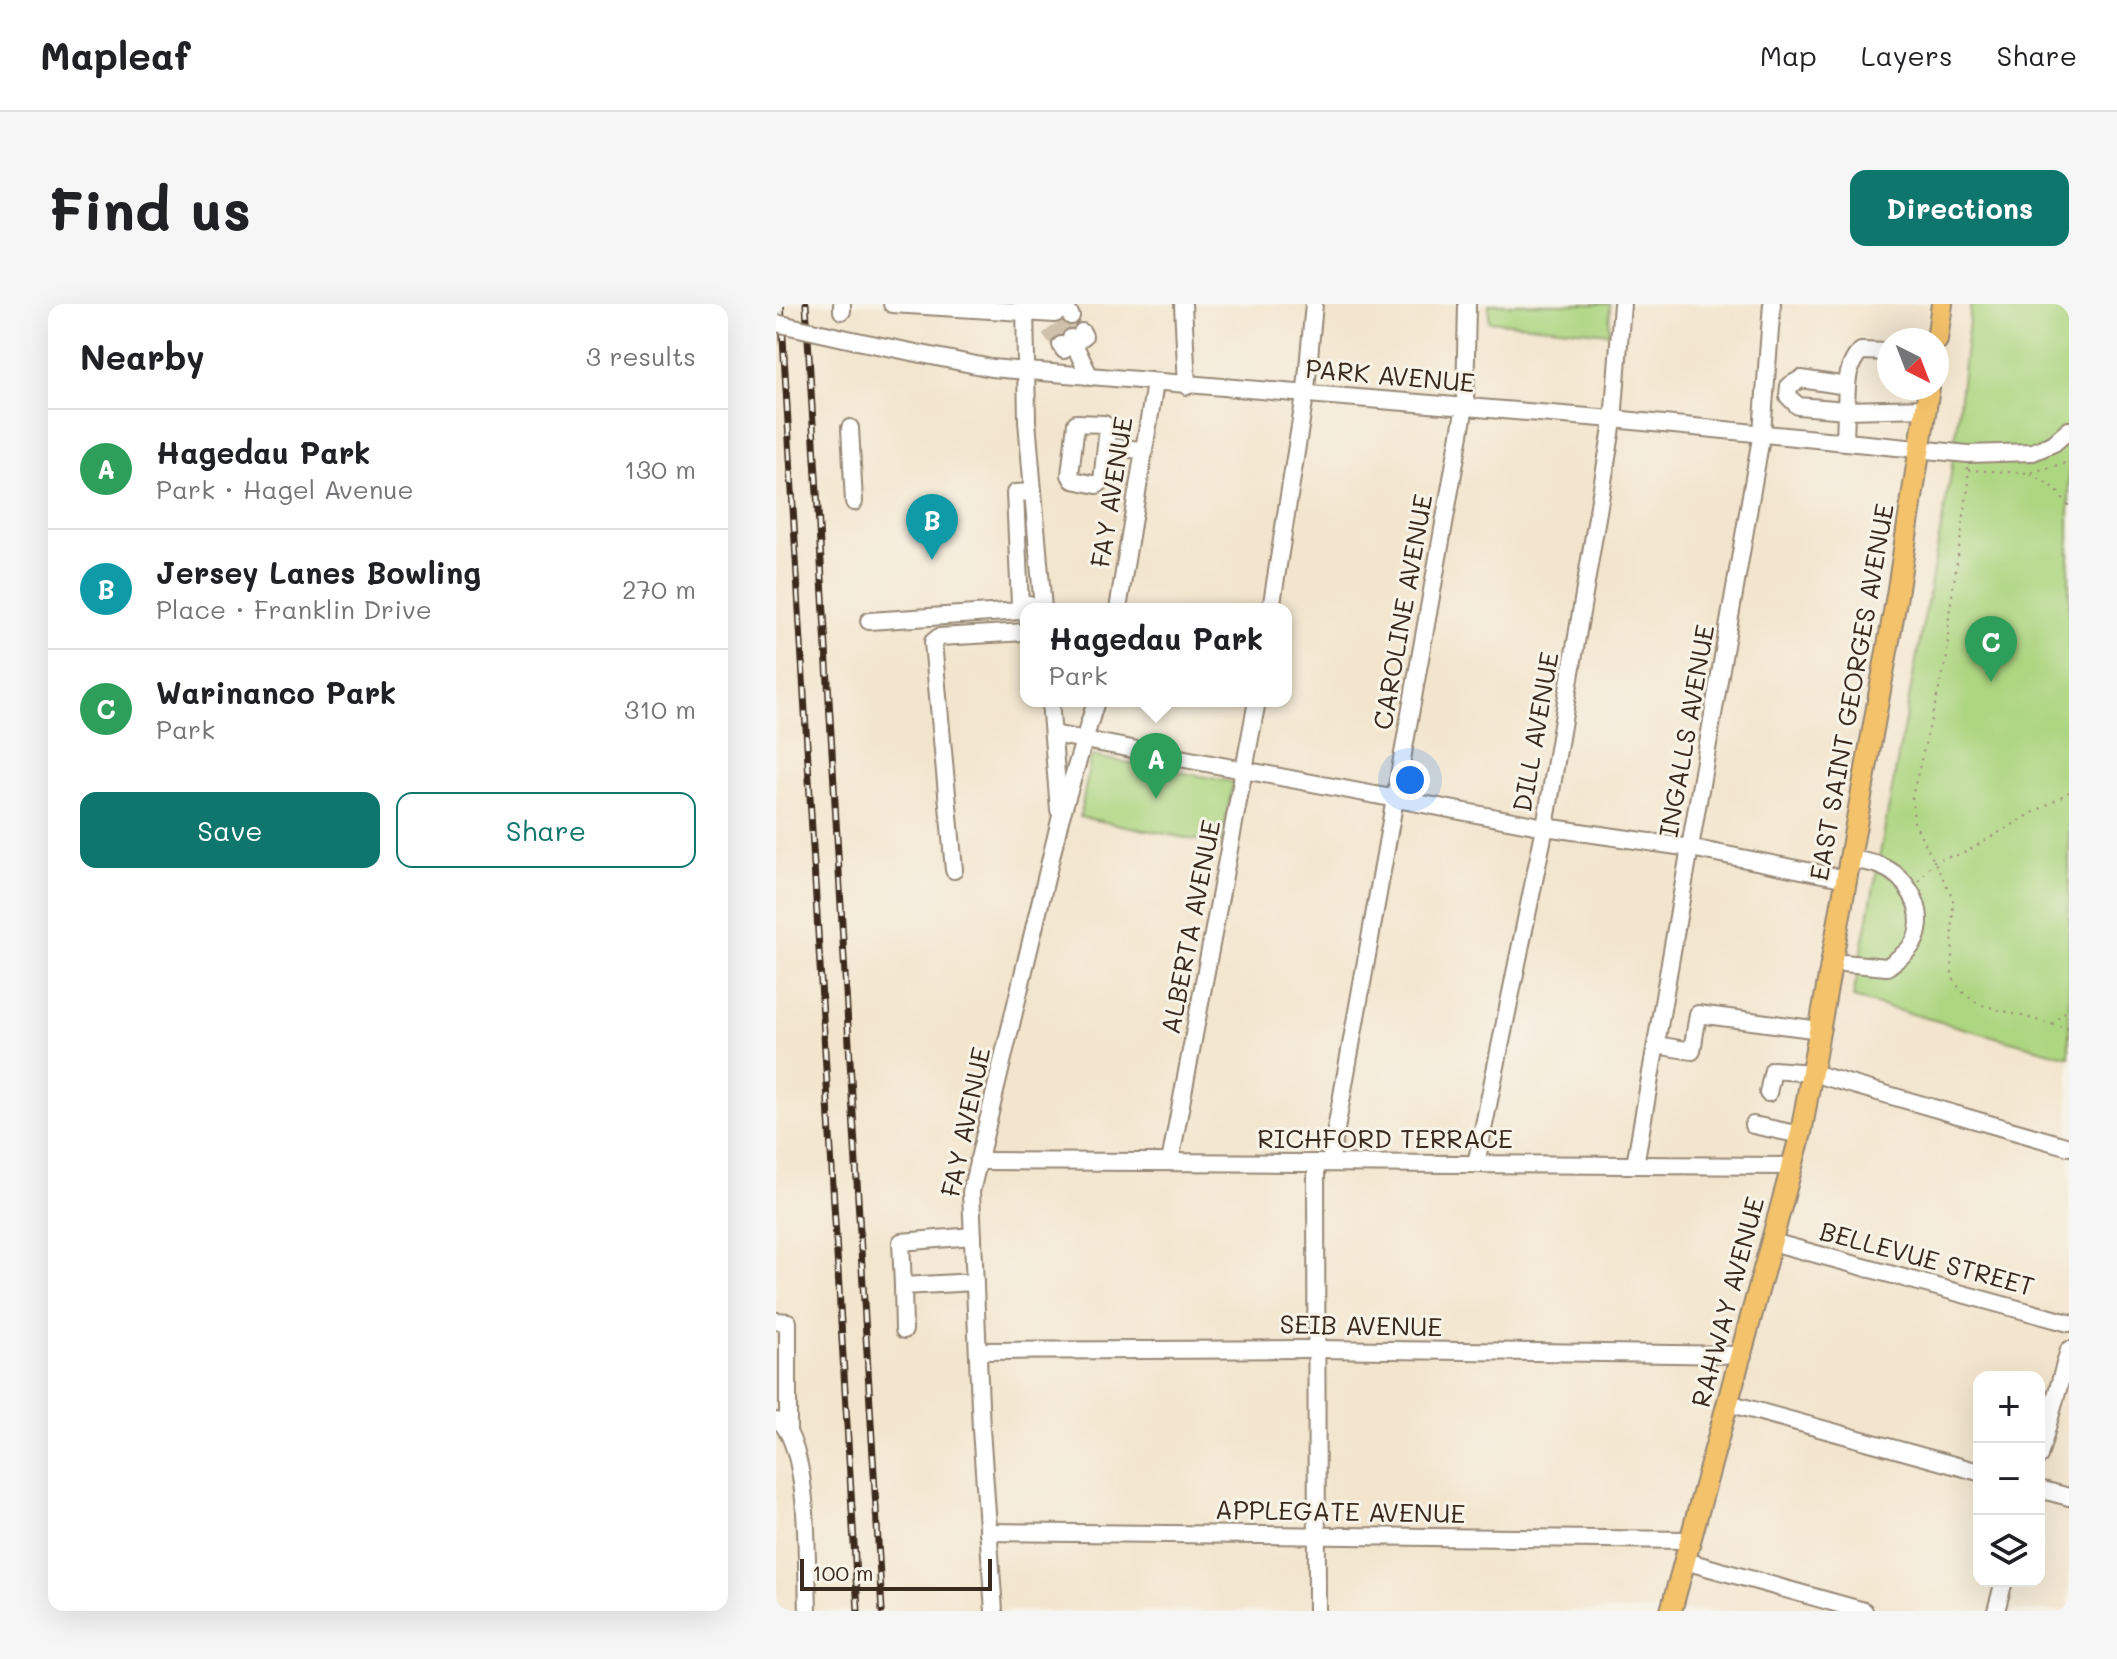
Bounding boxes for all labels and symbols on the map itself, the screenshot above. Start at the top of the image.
north arrow [1877,328,1949,400]
street label: PARK AVENUE [1304,351,1476,399]
street label: FAY AVENUE [1082,414,1140,570]
street label: CAROLINE AVENUE [1365,491,1439,732]
pin: B [906,494,958,560]
street label: EAST SAINT GEORGES AVENUE [1801,501,1901,883]
pin: C [1965,616,2017,682]
street label: INGALLS AVENUE [1651,622,1721,840]
street label: DILL AVENUE [1504,649,1566,815]
pin: A [1130,733,1182,799]
your location [1390,760,1430,800]
street label: ALBERTA AVENUE [1153,817,1227,1037]
street label: FAY AVENUE [933,1044,997,1200]
street label: RICHFORD TERRACE [1257,1121,1513,1155]
street label: RAHWAY AVENUE [1683,1193,1771,1411]
street label: BELLEVUE STREET [1816,1213,2038,1303]
street label: SEIB AVENUE [1279,1307,1443,1343]
street label: APPLEGATE AVENUE [1215,1492,1466,1530]
scale bar [800,1555,992,1591]

